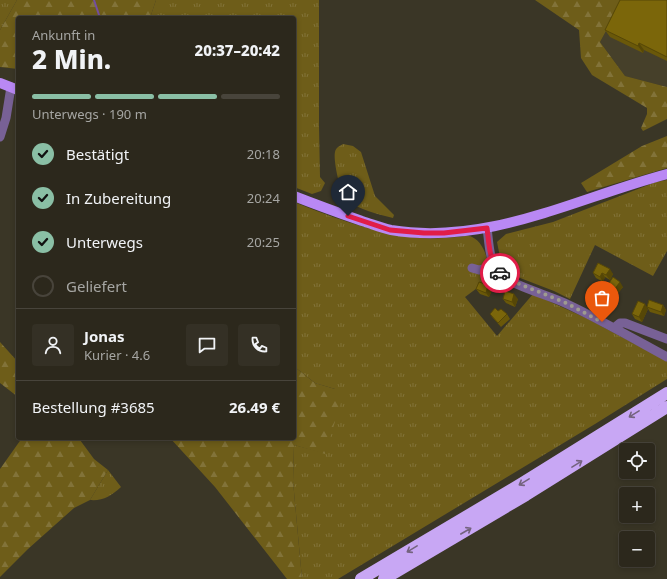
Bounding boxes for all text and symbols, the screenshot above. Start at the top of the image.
text: Ankunft in [32,26,95,44]
text: 20:37–20:42 [195,40,280,60]
text: 2 Min. [32,41,111,77]
text: Unterwegs · 190 m [32,105,147,123]
icon: check [32,143,54,165]
text: Bestätigt [66,144,129,164]
text: 20:18 [247,145,280,163]
pin [331,175,365,216]
icon: home [337,181,359,203]
icon: check [32,187,54,209]
text: In Zubereitung [66,188,171,208]
text: 20:24 [247,189,280,207]
icon: check [32,231,54,253]
text: Unterwegs [66,232,143,252]
text: 20:25 [247,233,280,251]
courier [480,253,520,293]
icon: car [489,262,511,284]
text: Geliefert [66,276,127,296]
pin [585,281,619,322]
icon: bag [591,287,613,309]
button: person [32,324,74,366]
button: chat [186,324,228,366]
button: phone [238,324,280,366]
text: Jonas [84,326,125,346]
text: Kurier · 4.6 [84,346,150,364]
text: Bestellung #3685 [32,397,155,417]
text: 26.49 € [229,397,280,417]
one-way arrow [629,410,640,418]
map controls [619,443,655,567]
button: locate [619,443,655,479]
one-way arrow [571,459,583,467]
one-way arrow [518,479,530,487]
button: + [619,487,655,523]
one-way arrow [460,526,472,534]
button: − [619,531,655,567]
one-way arrow [406,545,418,553]

